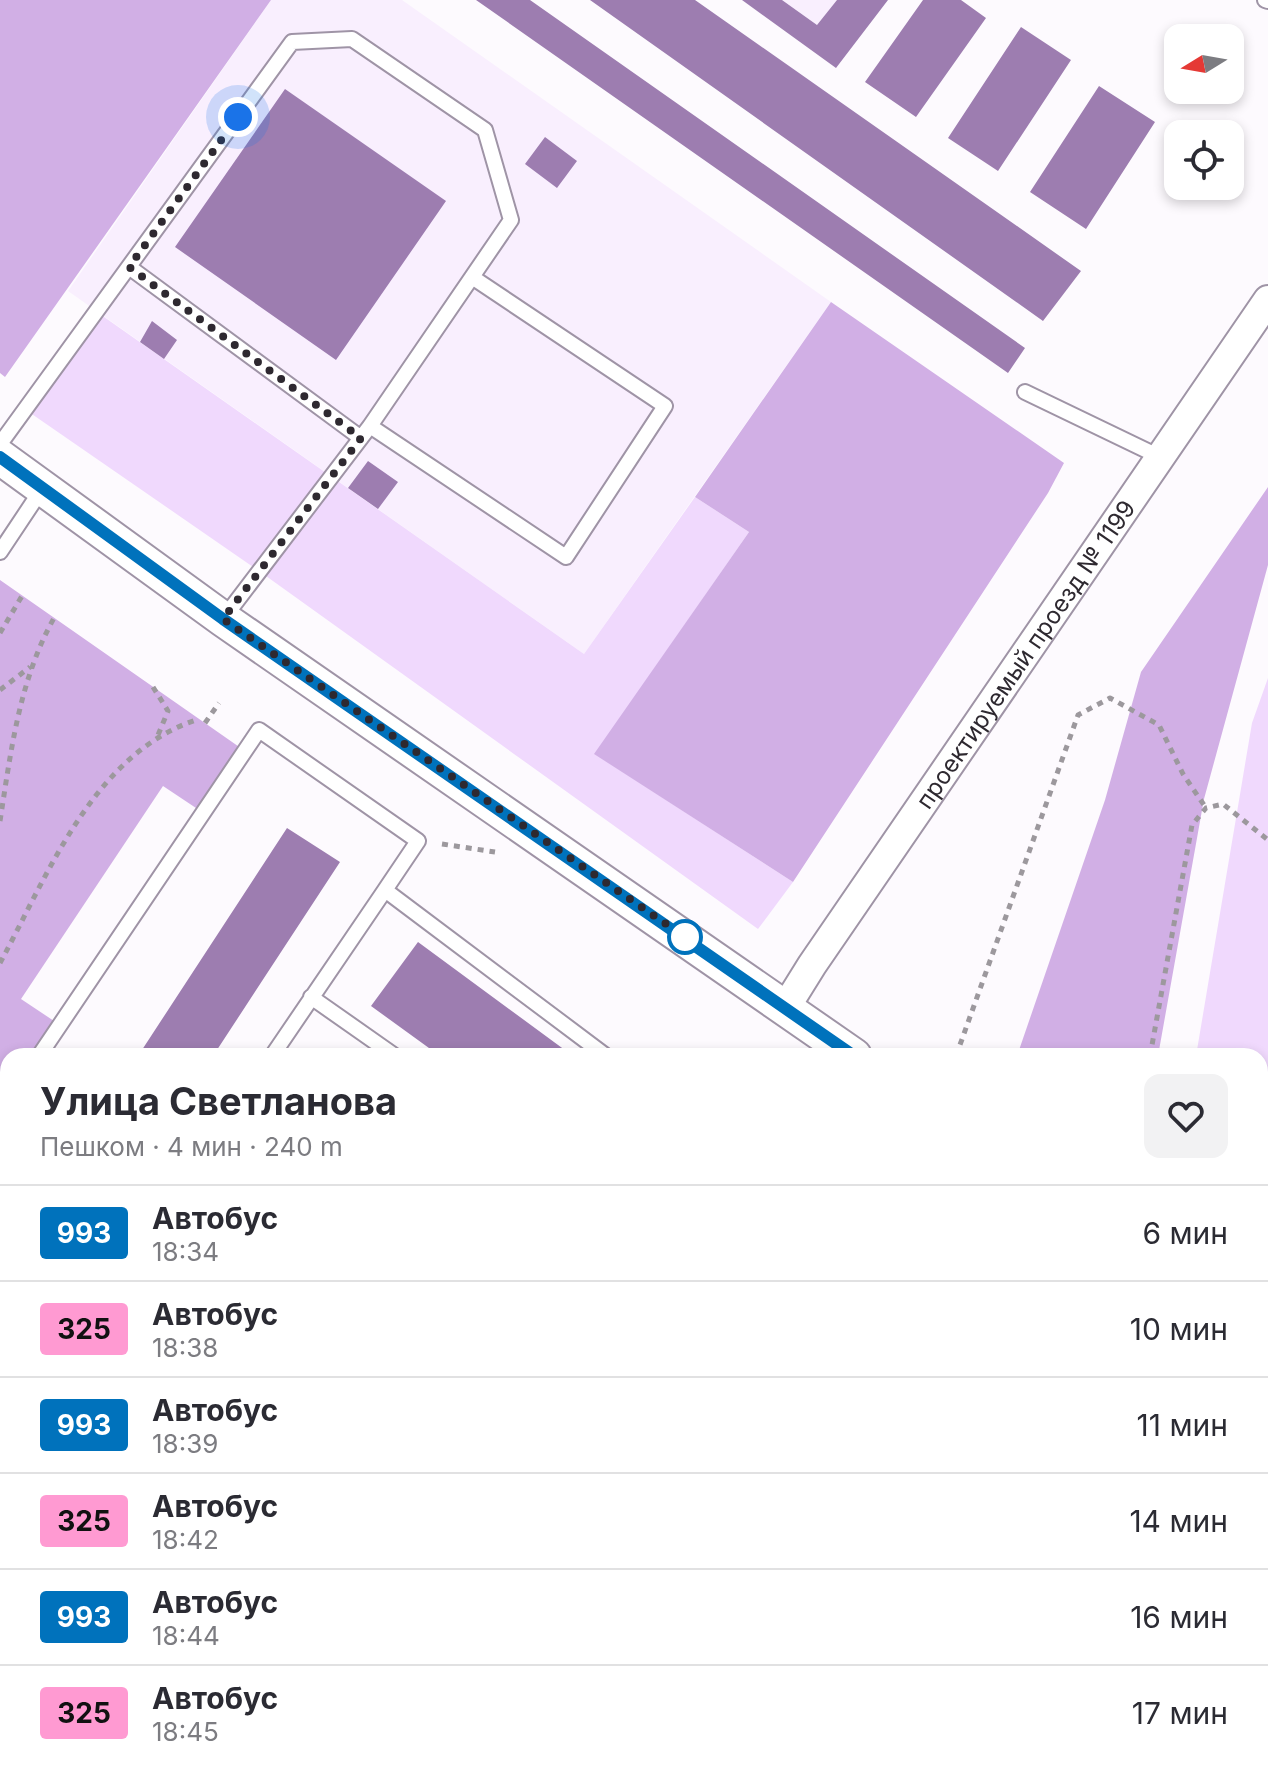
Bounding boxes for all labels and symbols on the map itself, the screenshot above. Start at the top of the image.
north arrow [1164,24,1244,104]
your location [218,97,258,137]
street label: проектируемый проезд № 1199 [909,494,1141,814]
unlabelled marker [668,920,702,954]

